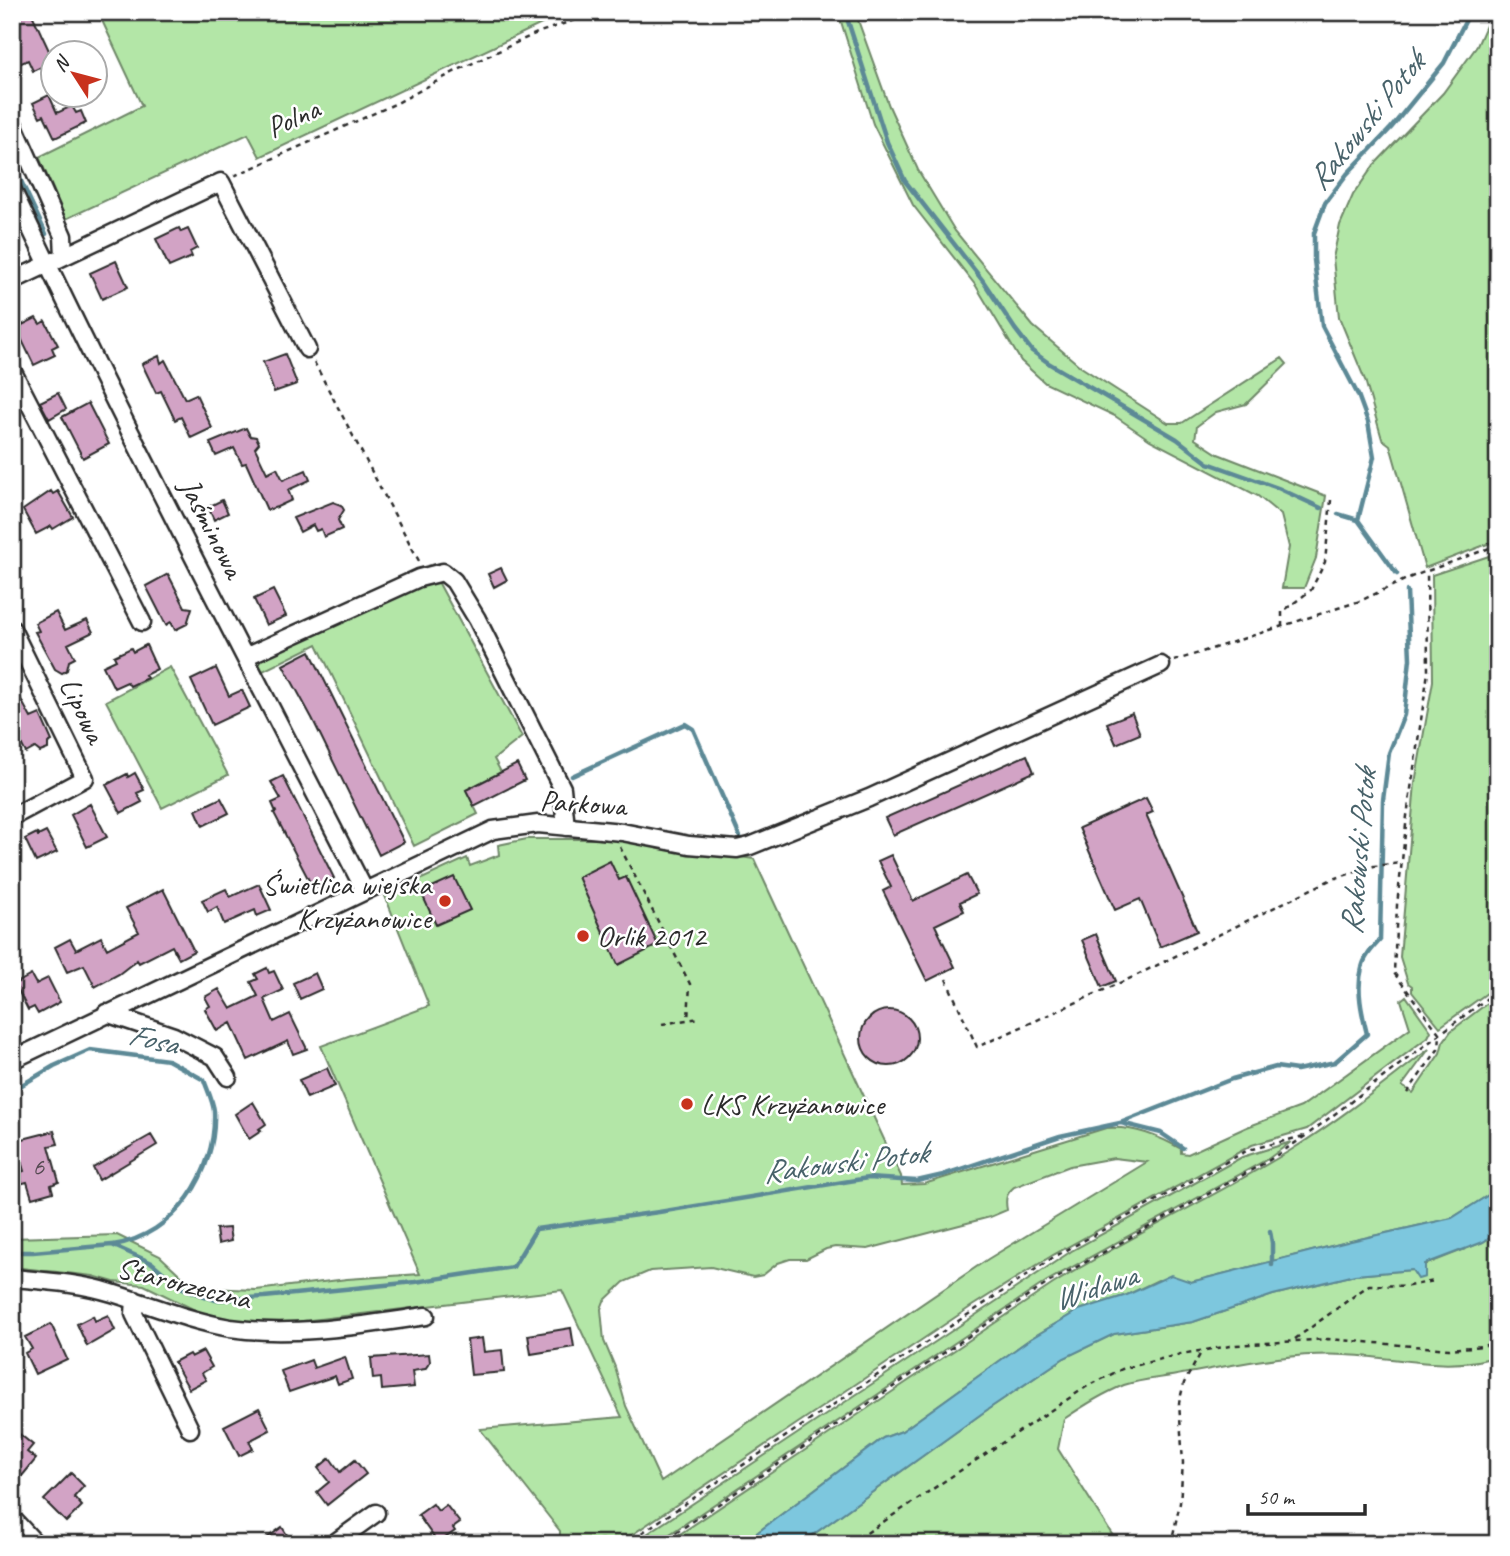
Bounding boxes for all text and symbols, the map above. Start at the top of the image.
north arrow [38,38,108,108]
water label: Rakowski Potok [1298,39,1438,198]
text: N [48,50,76,76]
street label: Polna [261,89,327,146]
street label: Jaśminowa [170,470,254,586]
street label: Lipowa [51,671,116,752]
water label: Rakowski Potok [1330,762,1386,936]
street label: Parkowa [539,781,630,825]
place label: Świetlica wiejska Krzyżanowice [262,865,433,937]
marker: Świetlica wiejska Krzyżanowice [437,893,453,909]
place label: Orlik 2012 [597,917,708,955]
marker: Orlik 2012 [575,928,591,944]
water label: Fosa [125,1014,185,1065]
place label: LKS Krzyżanowice [701,1085,886,1123]
marker: LKS Krzyżanowice [679,1096,695,1112]
water label: Rakowski Potok [760,1131,936,1192]
house number: 6 [32,1150,45,1183]
street label: Starorzeczna [113,1248,257,1318]
water label: Widawa [1048,1253,1145,1320]
scale bar [1248,1472,1365,1516]
text: 50 m [1258,1484,1296,1510]

